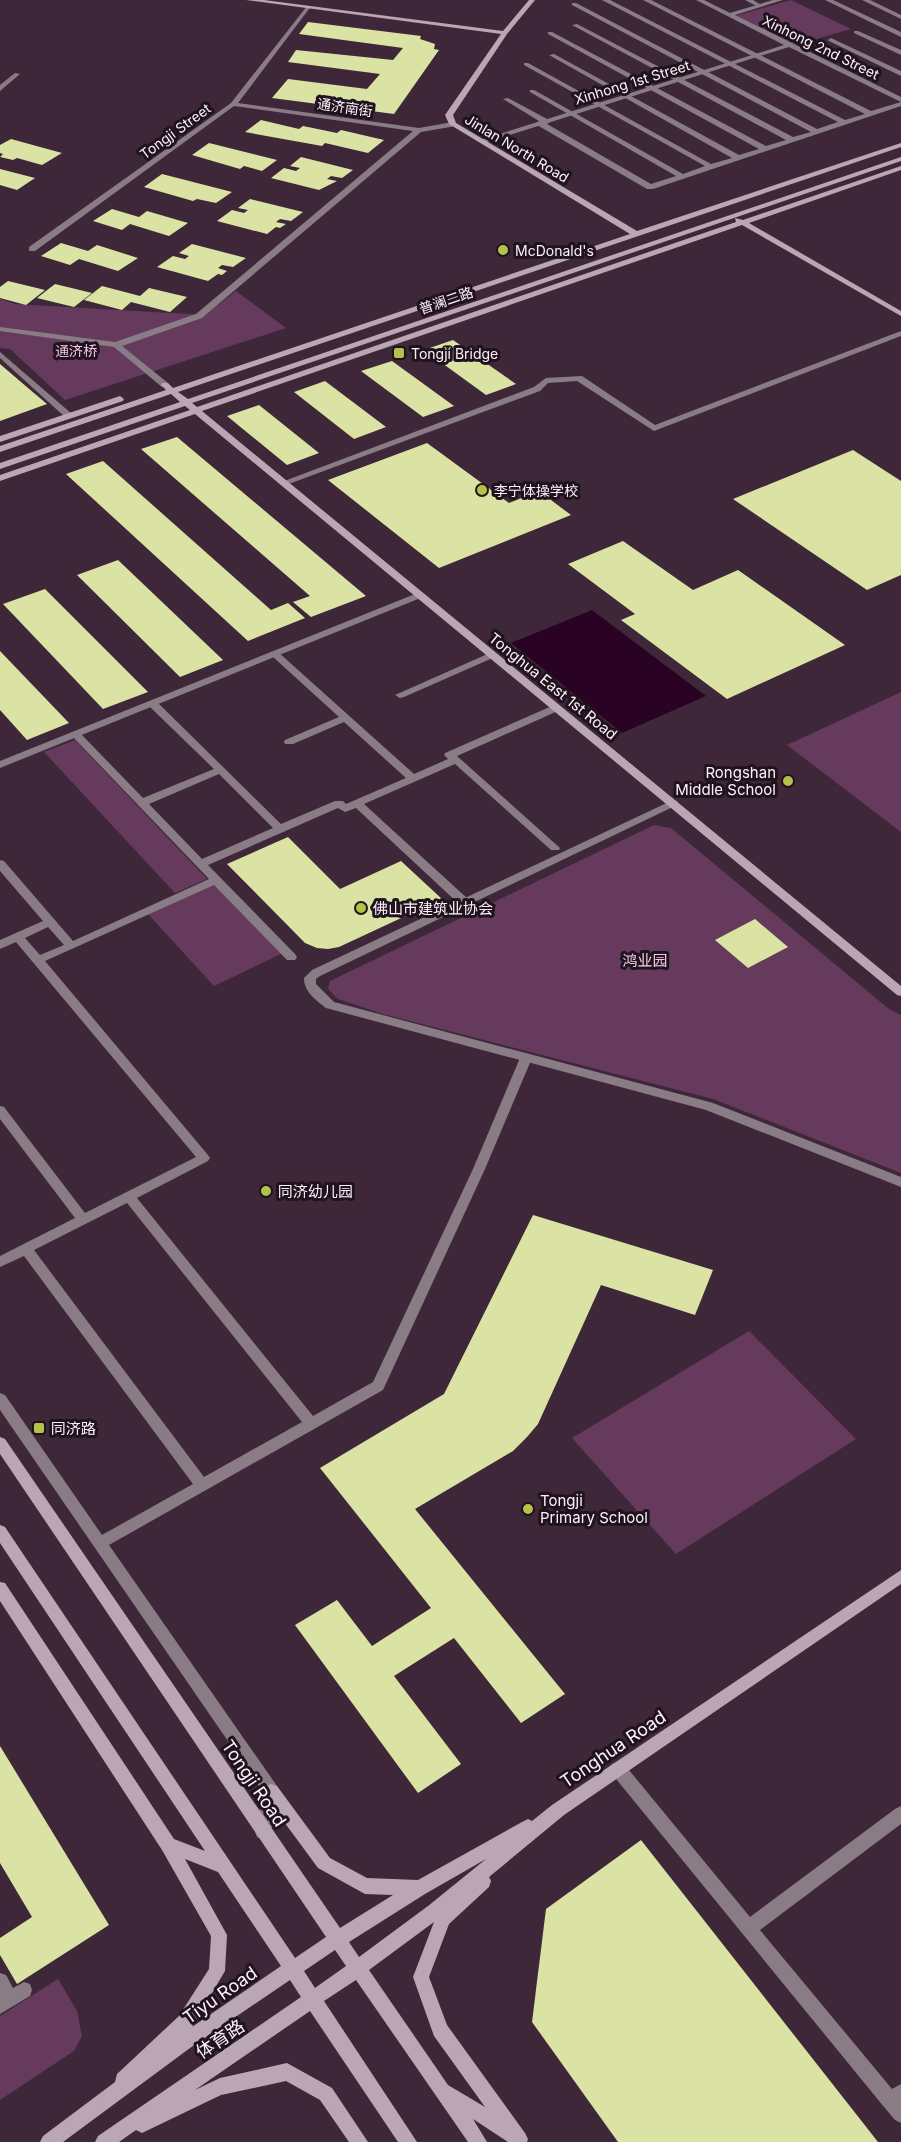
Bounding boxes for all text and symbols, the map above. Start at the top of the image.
street label: Xinhong 2nd Street [760,11,882,83]
street label: Xinhong 1st Street [572,56,692,108]
street label: 通济南街 [316,95,374,119]
street label: Tongji Street [136,99,214,162]
street label: Jinlan North Road [462,110,572,186]
place label: McDonald's [515,242,594,259]
marker: McDonald's [496,243,510,257]
street label: 普澜二路 [417,283,475,317]
park label: 通济桥 [55,342,97,359]
place label: Tongji Bridge [411,345,498,362]
marker: Tongji Bridge [392,346,406,360]
place label: 李宁体操学校 [494,482,578,499]
marker: 李宁体操学校 [475,483,489,497]
street label: Tonghua East 1st Road [485,628,621,744]
place label: Rongshan Middle School [675,763,776,799]
marker: Rongshan Middle School [781,774,795,788]
place label: 佛山市建筑业协会 [373,899,493,918]
marker: 佛山市建筑业协会 [354,901,368,915]
park label: 鸿业园 [622,951,668,970]
place label: 同济幼儿园 [278,1182,353,1201]
marker: 同济幼儿园 [259,1184,273,1198]
place label: 同济路 [51,1419,96,1438]
marker: 同济路 [32,1421,46,1435]
place label: Tongji Primary School [540,1491,648,1527]
marker: Tongji Primary School [521,1502,535,1516]
street label: Tonghua Road [556,1706,670,1792]
street label: Tongji Road [217,1736,291,1830]
street label: Tiyu Road [179,1962,261,2028]
street label: 体育路 [192,2015,248,2063]

